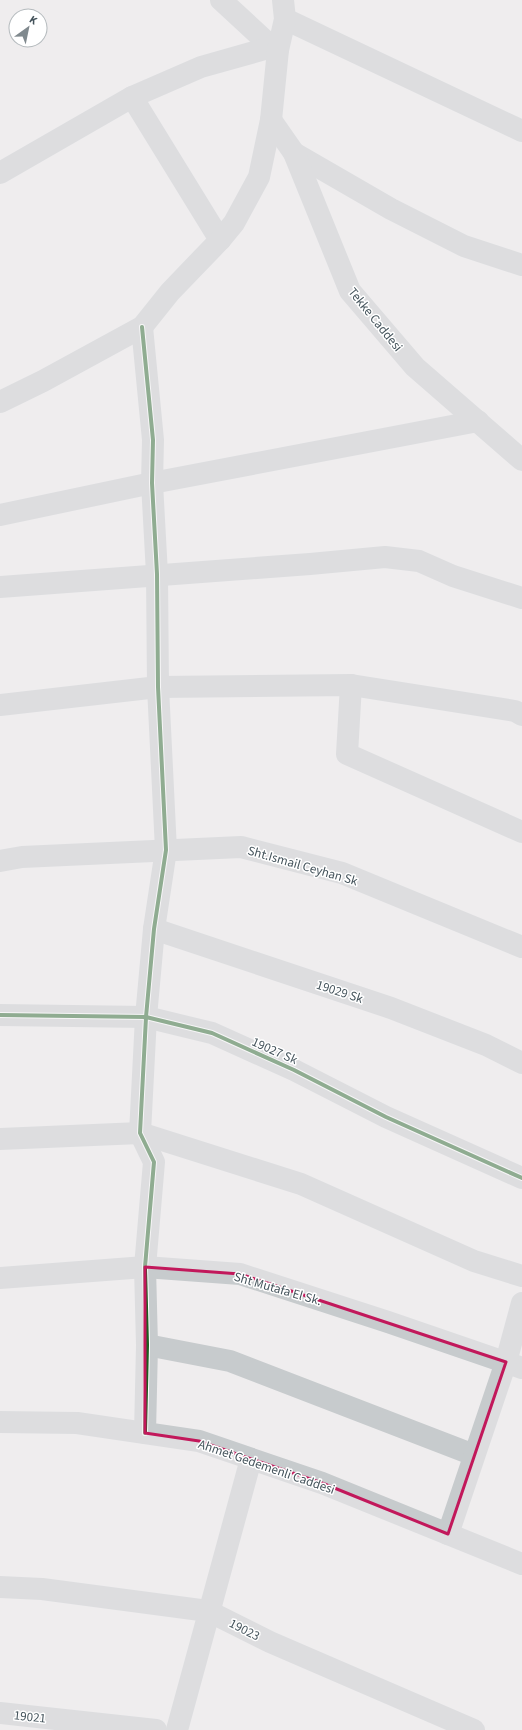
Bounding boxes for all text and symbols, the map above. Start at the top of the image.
north arrow [8,8,48,48]
text: K [26,12,40,28]
street label: Tekke Caddesi [344,284,407,356]
street label: Sht.Ismail Ceyhan Sk [246,842,360,890]
street label: 19029 Sk [314,976,366,1008]
street label: 19027 Sk [249,1033,301,1069]
street label: Sht Mutafa El Sk. [232,1268,324,1310]
street label: Ahmet Gedemenli Caddesi [196,1435,337,1499]
street label: 19023 [226,1615,263,1645]
street label: 19021 [13,1706,47,1728]

